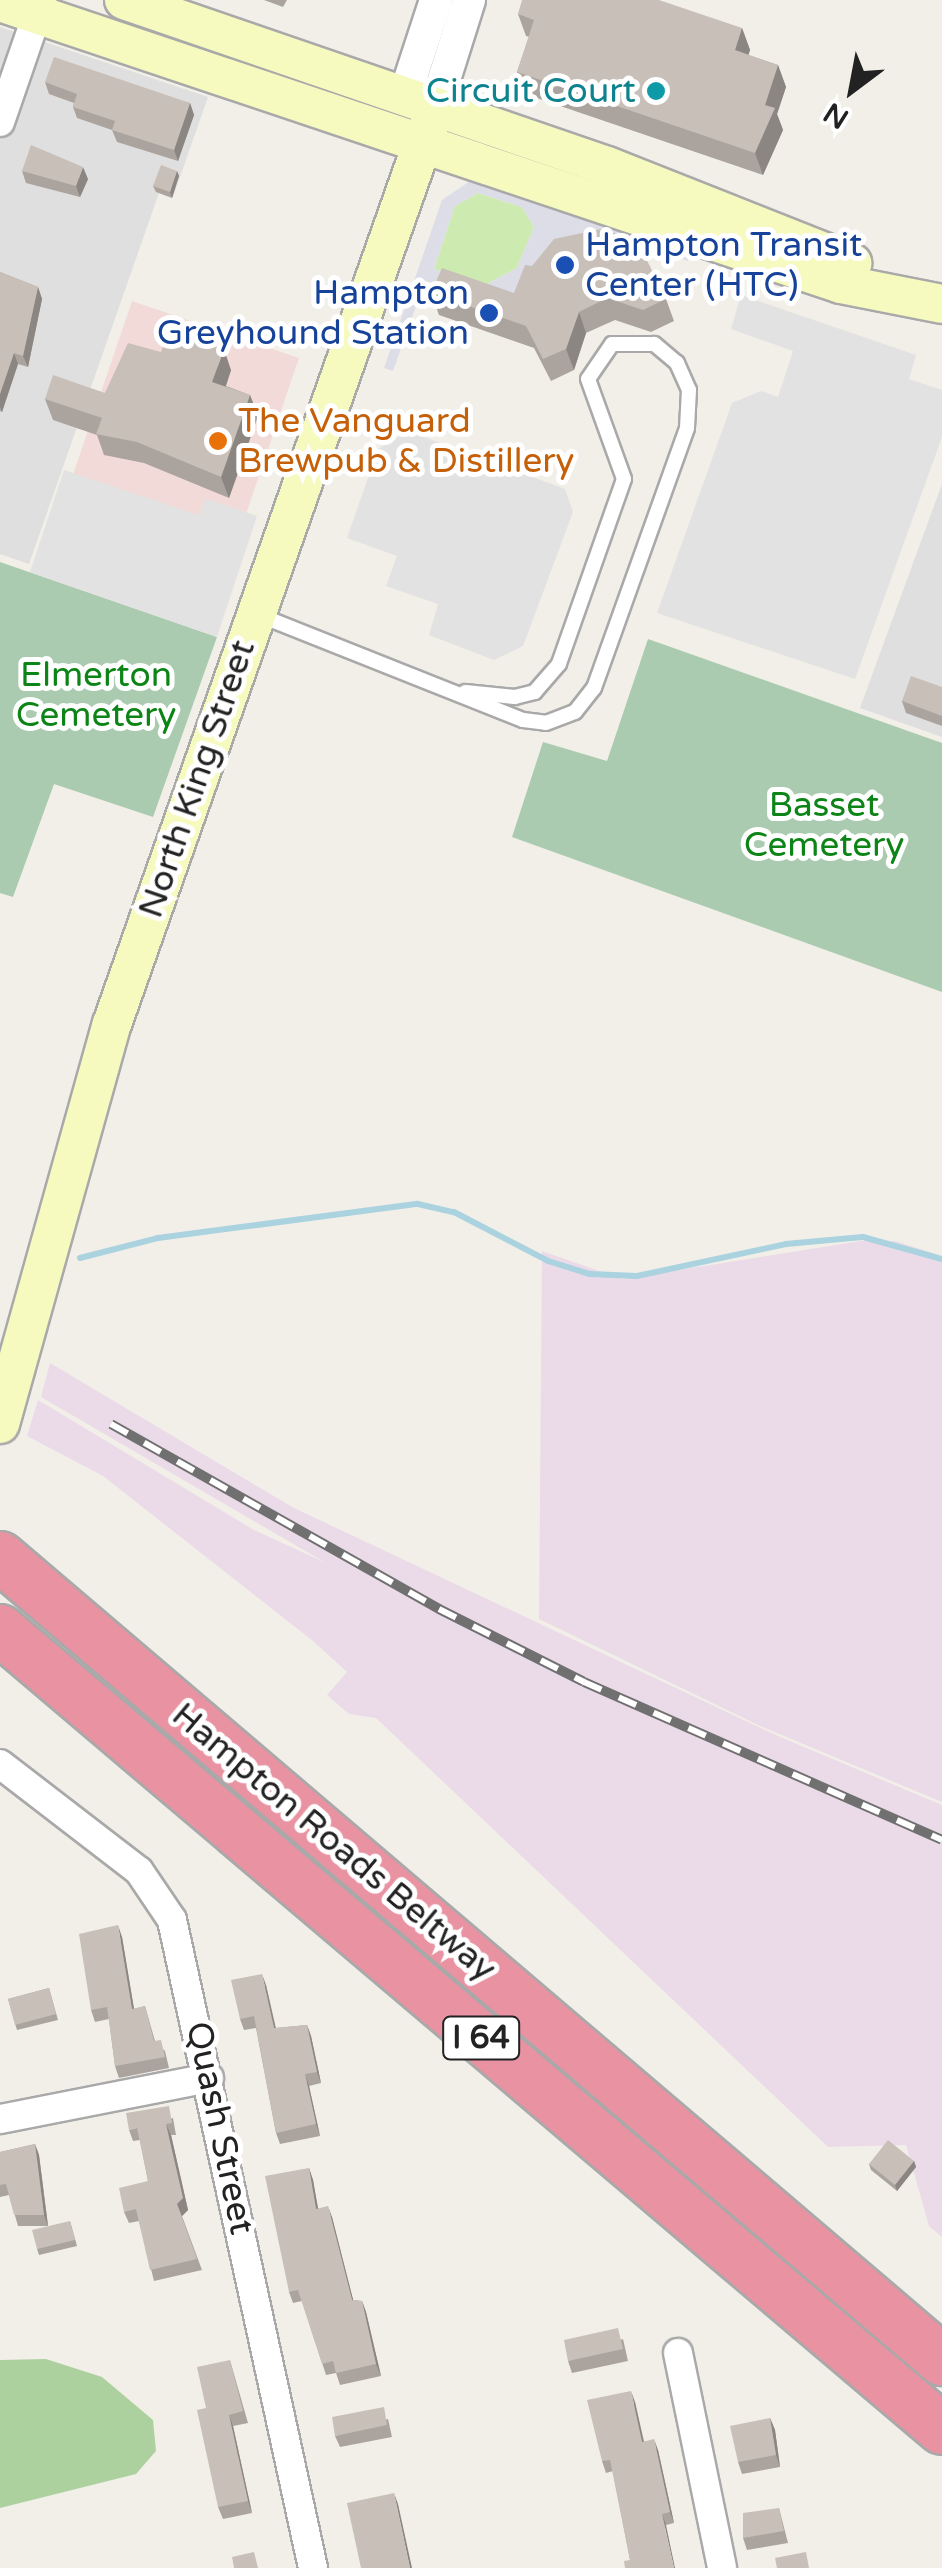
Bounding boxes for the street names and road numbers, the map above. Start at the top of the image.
street label: North King Street [130,635,264,923]
street label: Hampton Roads Beltway [163,1694,505,1990]
road number: I 64 [441,2011,521,2065]
street label: Quash Street [177,2018,263,2238]

